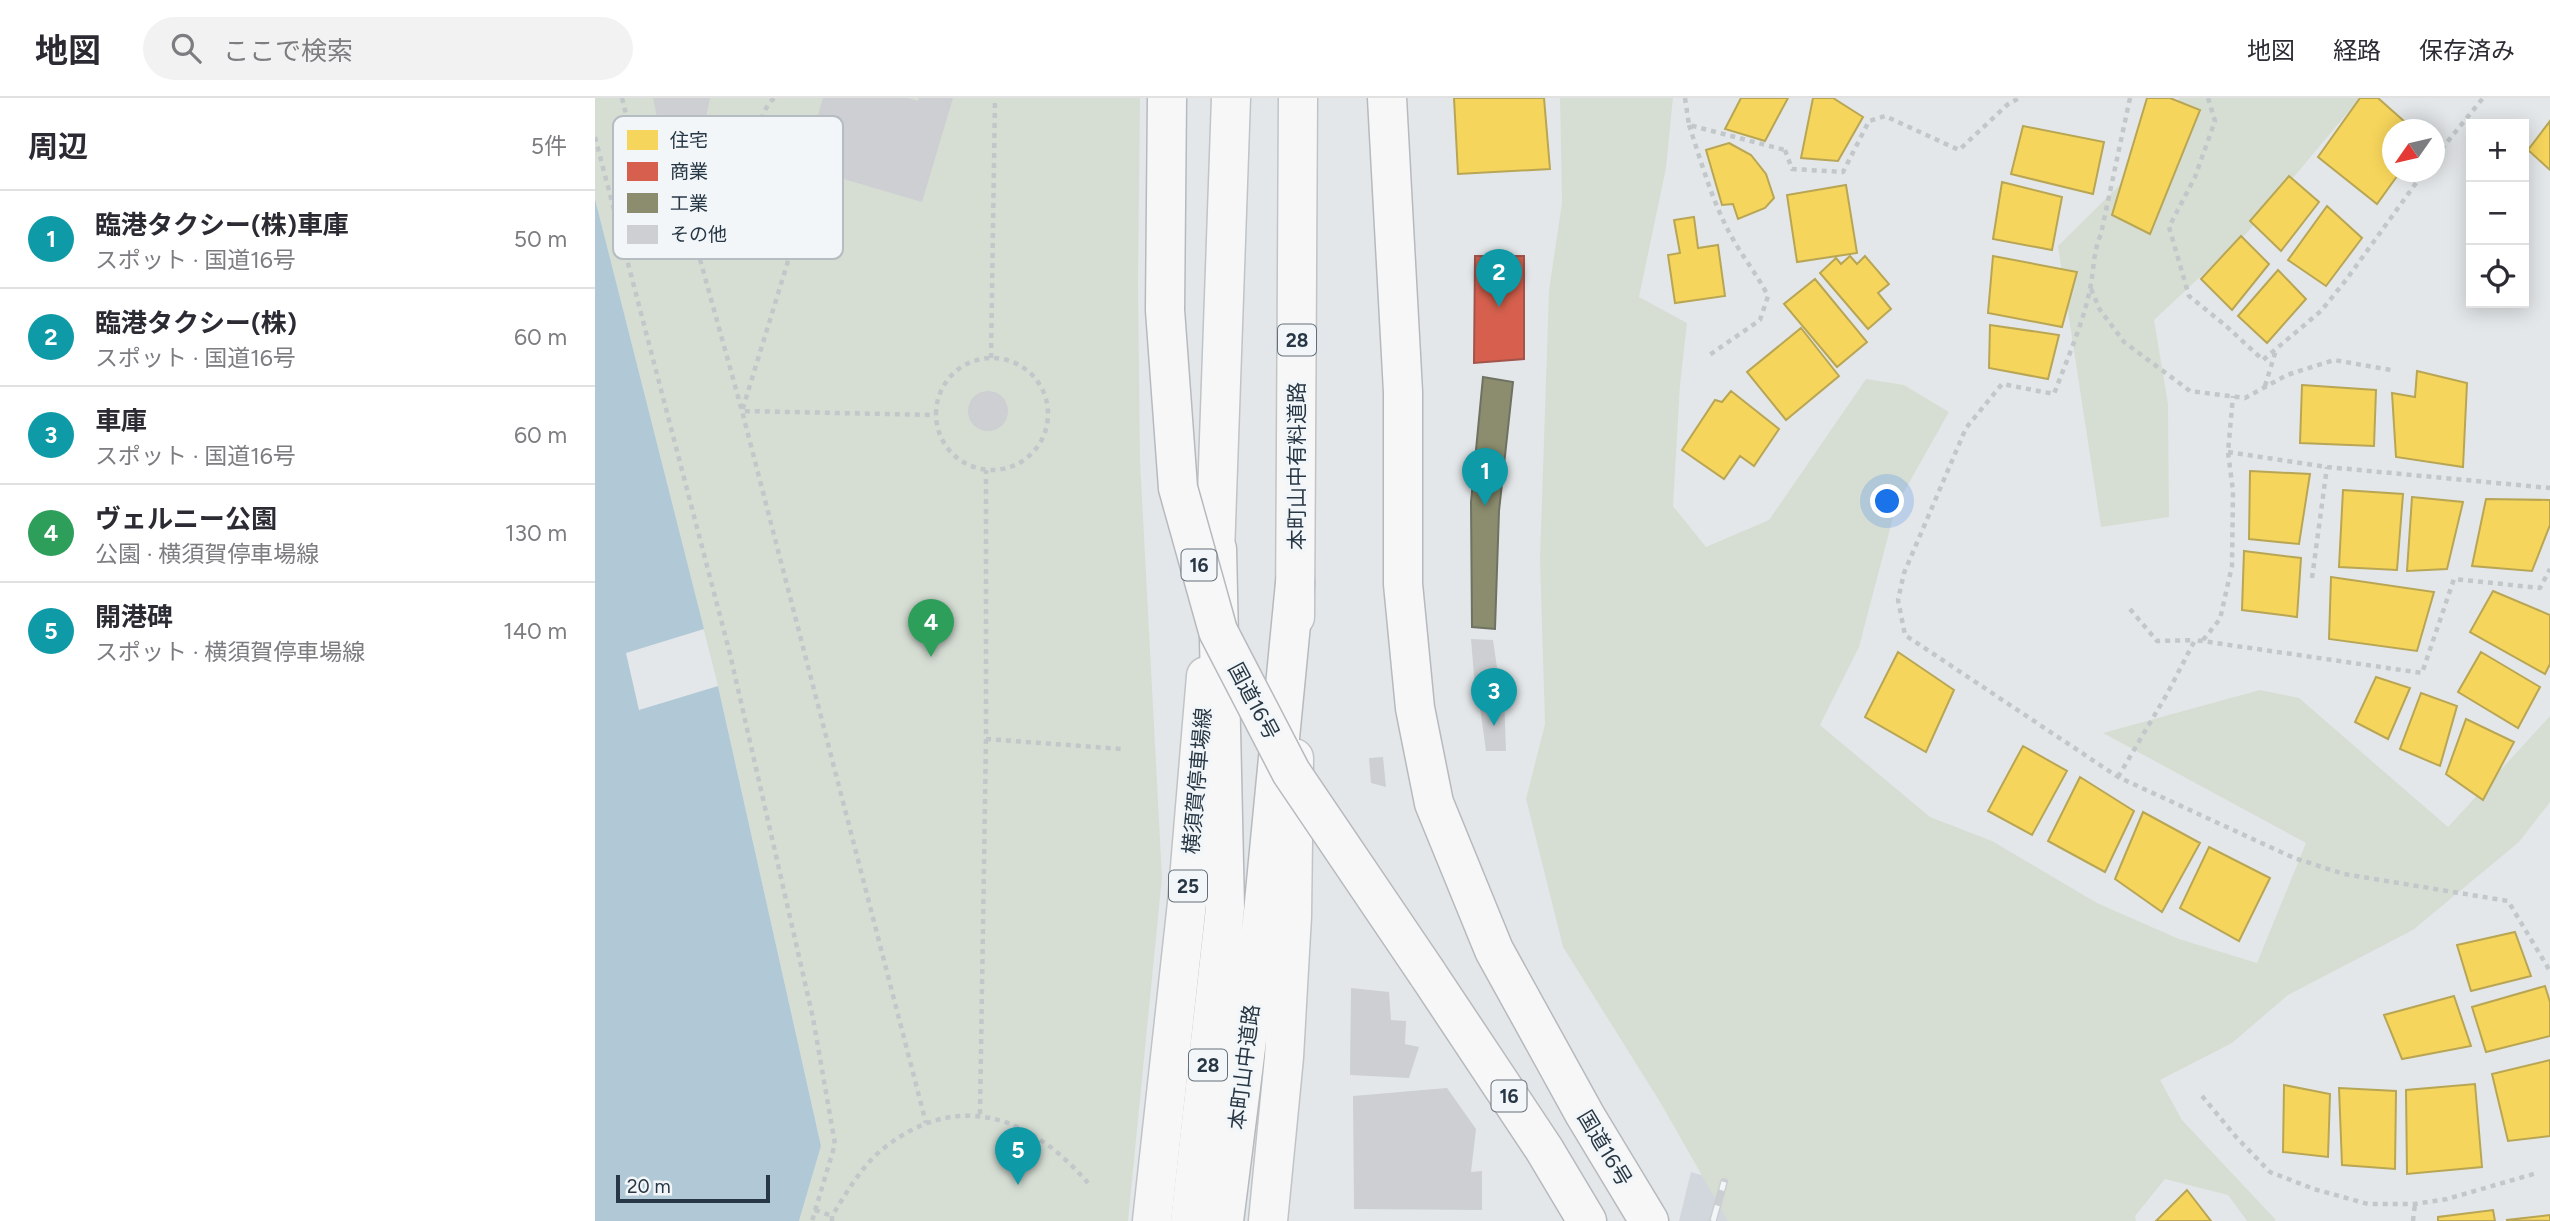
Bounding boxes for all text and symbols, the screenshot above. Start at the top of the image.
search box [143,17,633,80]
icon: search [167,29,205,67]
text: 地図 [35,31,101,70]
text: ここで検索 [223,35,353,67]
text: 地図 [2247,36,2295,65]
text: 経路 [2333,36,2381,65]
text: 保存済み [2419,36,2515,65]
legend [613,116,843,259]
north arrow [2382,119,2445,182]
map controls [2466,119,2529,308]
button: + [2466,119,2529,182]
text: 周辺 [28,128,88,165]
text: 住宅 [670,129,708,152]
text: 5件 [531,132,567,160]
text: 商業 [670,160,708,183]
button: − [2466,182,2529,245]
text: 工業 [670,192,708,215]
text: 臨港タクシー(株)車庫 [95,209,349,241]
text: その他 [670,223,727,246]
text: 1 [46,225,56,253]
text: 50 m [514,225,567,253]
button: locate [2466,245,2529,308]
text: スポット · 国道16号 [95,246,296,274]
pin: 2 [1476,249,1522,307]
text: 臨港タクシー(株) [95,307,297,339]
text: 2 [44,323,58,351]
text: 60 m [514,323,567,351]
road number: 28 [1278,324,1316,356]
text: スポット · 国道16号 [95,344,296,372]
street label: 本町山中有料道路 [1284,382,1309,550]
text: 車庫 [95,405,147,437]
text: 3 [45,421,57,449]
text: 60 m [514,421,567,449]
text: スポット · 国道16号 [95,442,296,470]
pin: 1 [1462,448,1508,506]
your location [1870,484,1904,518]
text: ヴェルニー公園 [95,503,277,535]
text: 4 [44,519,58,547]
text: 130 m [505,519,567,547]
text: 公園 · 横須賀停車場線 [95,540,319,568]
road number: 16 [1181,550,1217,580]
pin: 4 [908,599,954,657]
text: 開港碑 [95,601,173,633]
text: 5 [44,617,58,645]
text: 140 m [503,617,567,645]
text: スポット · 横須賀停車場線 [95,638,365,666]
street label: 国道16号 [1223,658,1285,744]
pin: 3 [1471,668,1517,726]
street label: 横須賀停車場線 [1178,707,1216,855]
road number: 25 [1169,870,1207,902]
street label: 本町山中道路 [1224,1003,1264,1131]
road number: 28 [1189,1049,1227,1080]
road number: 16 [1492,1080,1527,1112]
street label: 国道16号 [1573,1106,1637,1190]
pin: 5 [995,1127,1041,1185]
scale bar [616,1172,770,1204]
text: 20 m [627,1175,671,1198]

